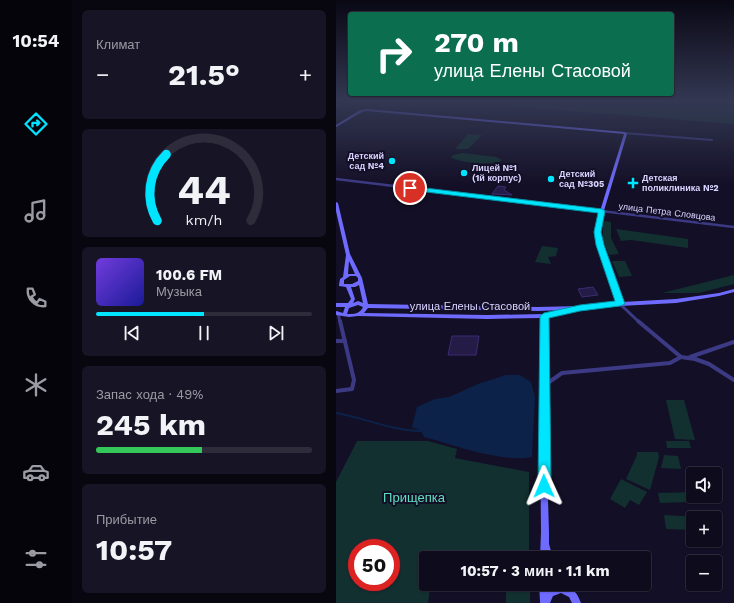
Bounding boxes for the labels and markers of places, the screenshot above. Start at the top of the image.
place label: Детский сад №4 [348,151,384,171]
marker: Детский сад №4 [387,156,397,166]
place label: Лицей №1 (1й корпус) [472,163,522,183]
marker: Лицей №1 (1й корпус) [459,168,469,178]
place label: Детский сад №305 [559,169,604,189]
pin [393,171,427,205]
place label: Детская поликлиника №2 [642,173,719,193]
marker: Детский сад №305 [546,174,556,184]
marker: Детская поликлиника №2 [627,177,639,189]

